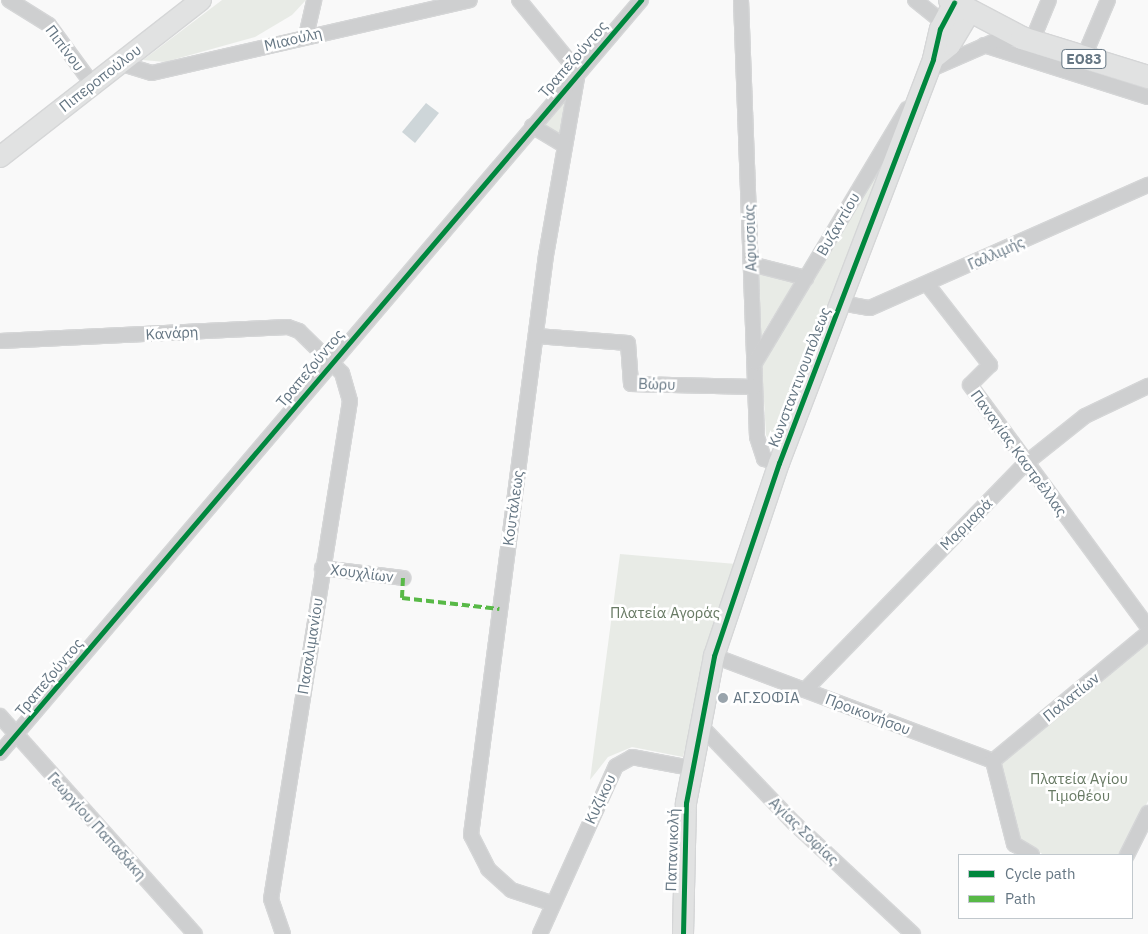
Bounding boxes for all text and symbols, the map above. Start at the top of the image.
street label: Τραπεζούντος [535,17,611,101]
street label: Πιπίνου [42,21,88,75]
street label: Μιαούλη [262,24,324,54]
street label: Πιπεροπούλου [55,40,145,116]
road number: ΕΟ83 [1060,48,1108,70]
street label: Βυζαντίου [813,189,863,259]
street label: Αφυσσιάς [740,204,760,272]
street label: Γαλλιμής [965,233,1027,273]
street label: Κωνσταντινουπόλεως [764,305,834,449]
street label: Κανάρη [145,323,199,343]
street label: Τραπεζούντος [272,326,348,410]
street label: Βώρυ [638,374,676,394]
street label: Παναγίας Καστρέλλας [967,386,1071,520]
street label: Κουτάλεως [499,469,527,547]
street label: Μαρμαρά [936,494,996,554]
street label: Χουχλίων [329,560,395,586]
street label: Πασαλιμανίου [293,596,327,696]
park label: Πλατεία Αγοράς [610,604,720,622]
street label: Τραπεζούντος [11,635,87,719]
street label: Παλατίων [1039,669,1103,725]
place label: ΑΓ.ΣΟΦΙΑ [733,689,799,707]
street label: Προικονήσου [823,690,913,738]
marker: ΑΓ.ΣΟΦΙΑ [717,692,729,704]
street label: Γεωργίου Παπαδάκη [44,768,150,884]
park label: Πλατεία Αγίου Τιμοθέου [1030,769,1128,804]
street label: Κυζίκου [581,771,619,827]
street label: Αγίας Σοφίας [765,793,843,869]
street label: Παπανικολή [662,808,682,892]
legend [958,854,1133,919]
text: Cycle path [1005,864,1076,883]
text: Path [1005,889,1036,908]

